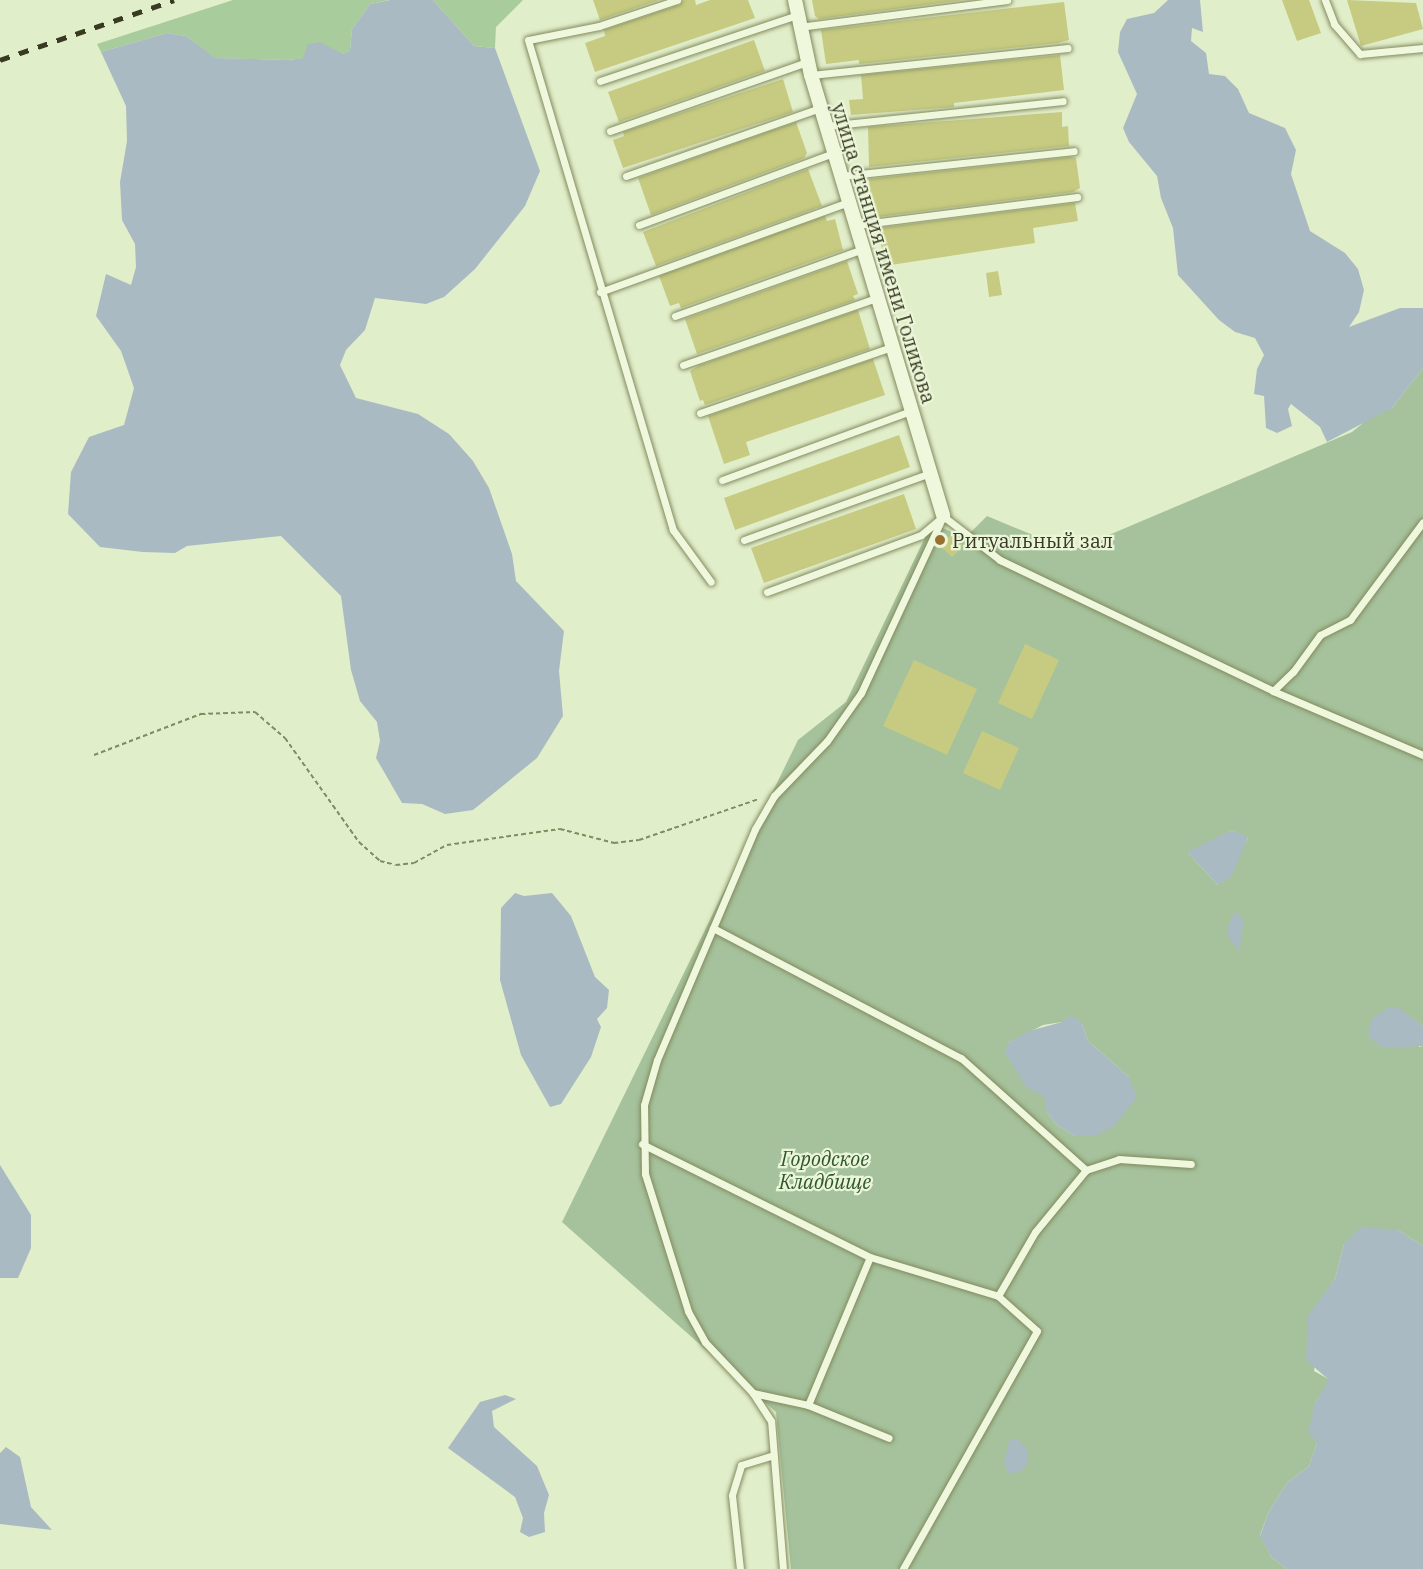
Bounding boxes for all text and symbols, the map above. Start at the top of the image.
street label: улица станция имени Голикова [827,100,941,406]
place label: Ритуальный зал [952,528,1113,552]
marker: Ритуальный зал [933,533,947,547]
park label: Городское Кладбище [779,1146,871,1193]

